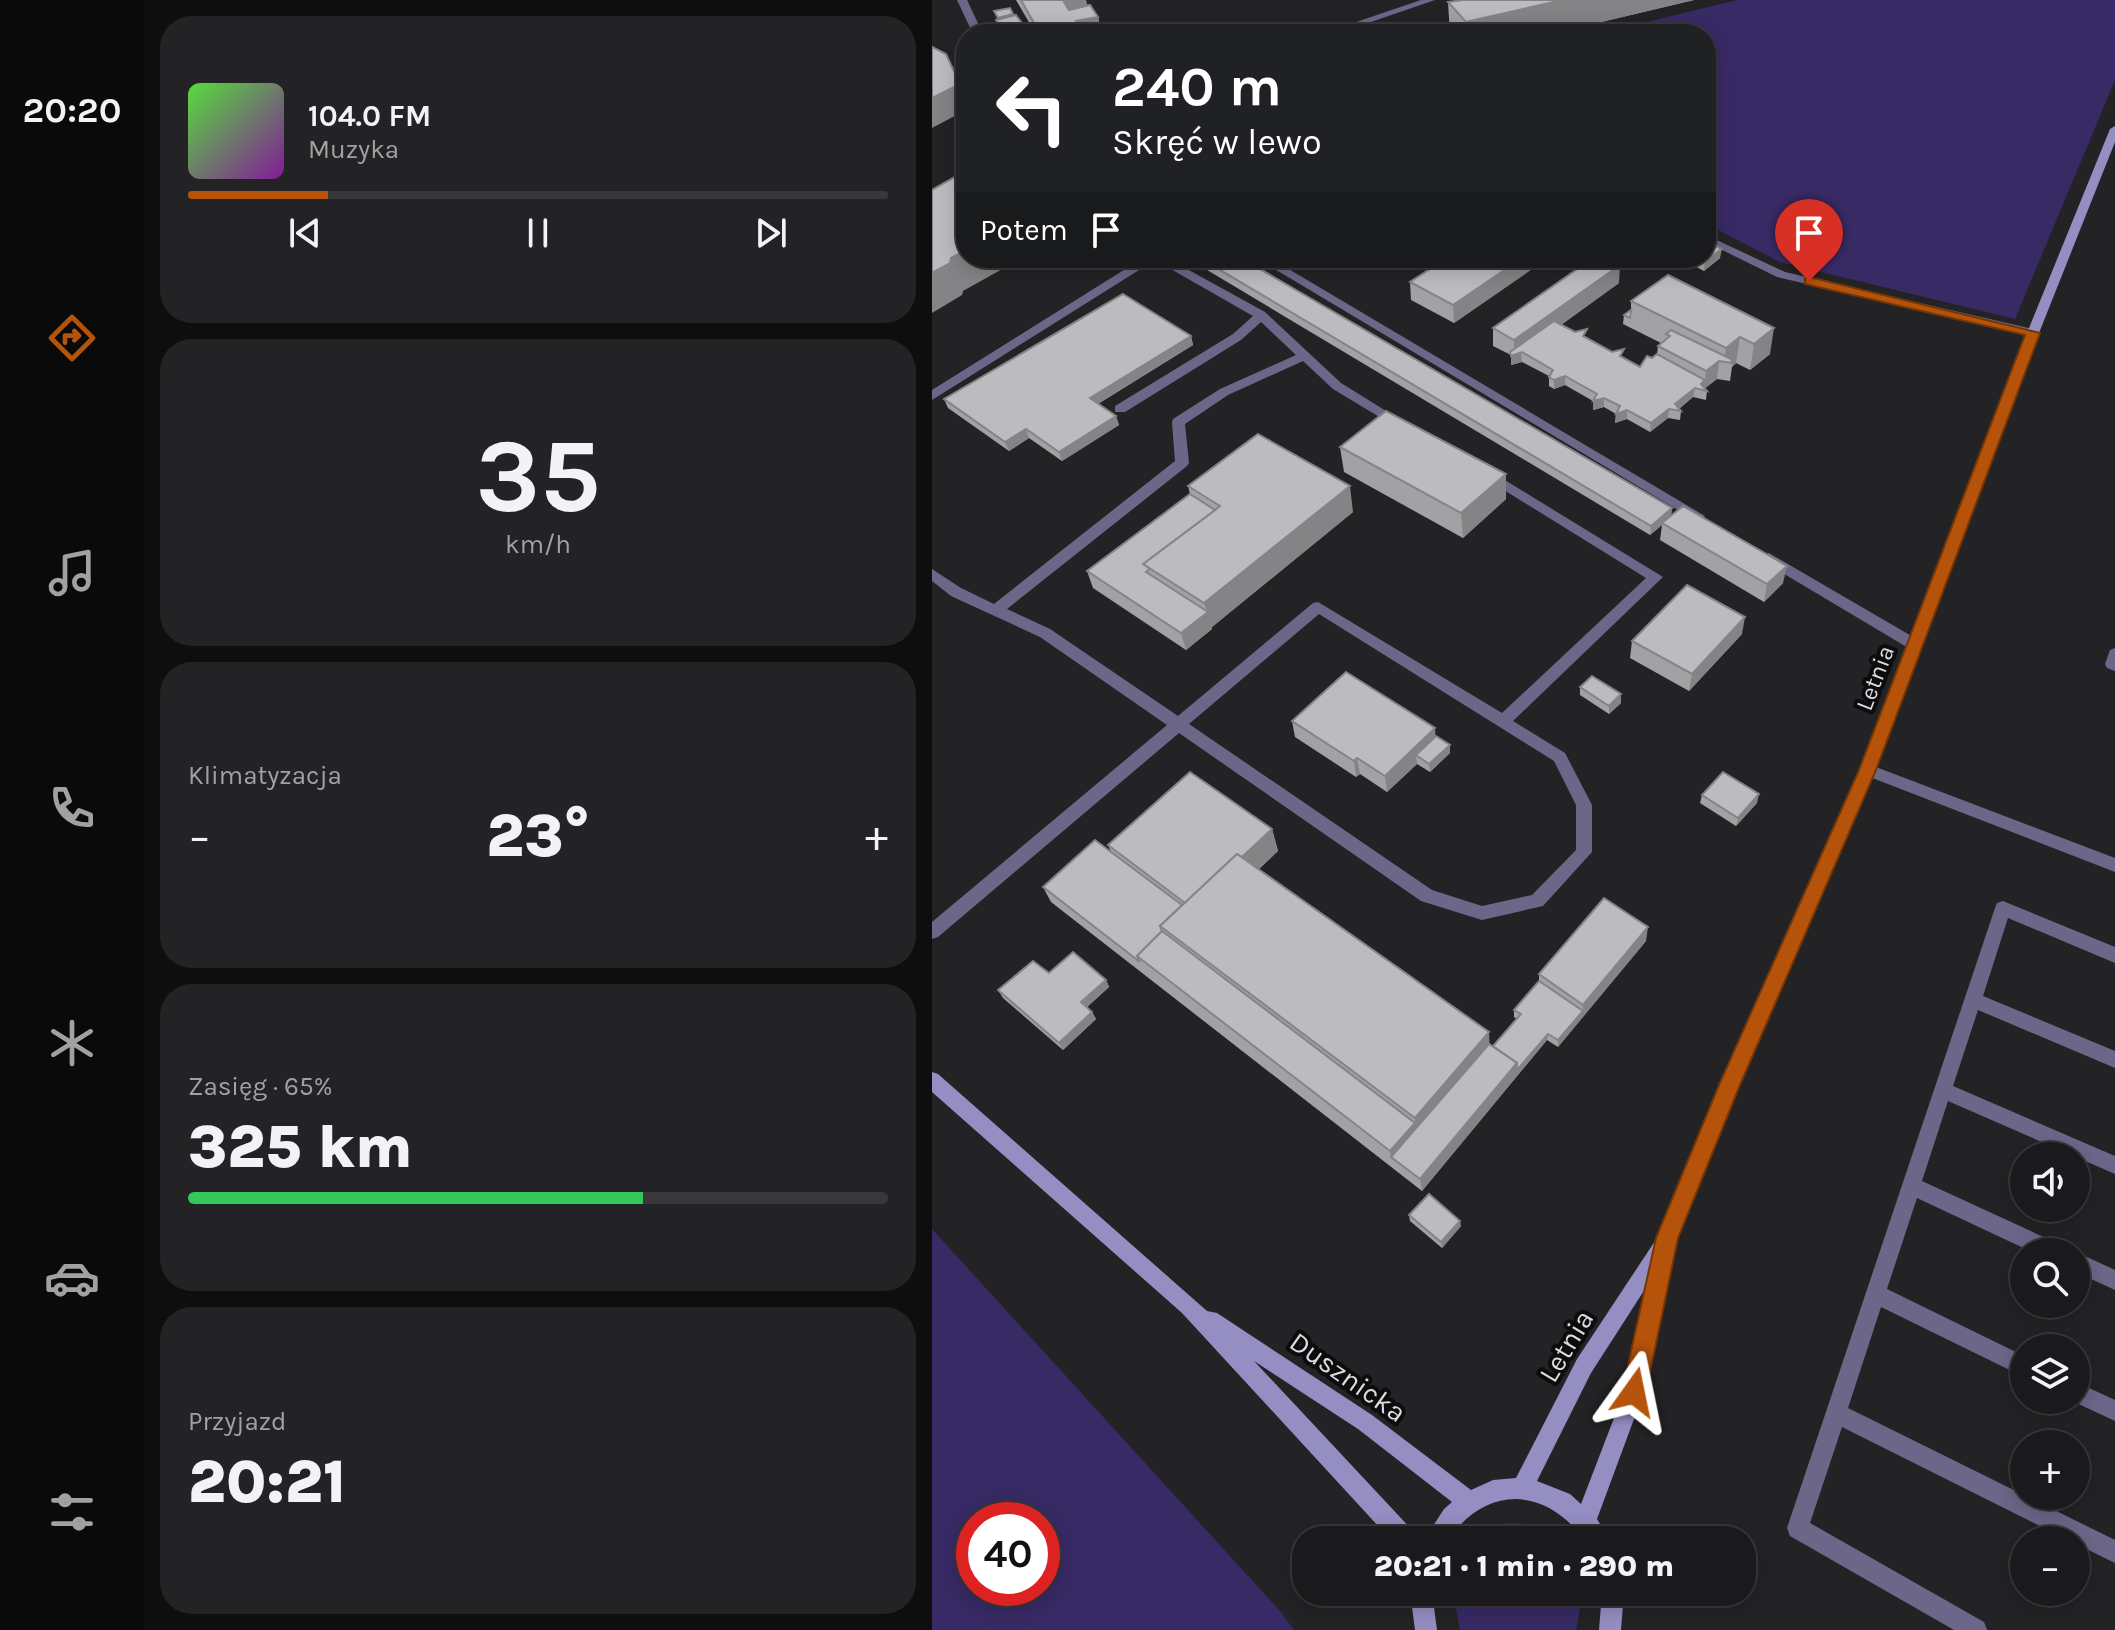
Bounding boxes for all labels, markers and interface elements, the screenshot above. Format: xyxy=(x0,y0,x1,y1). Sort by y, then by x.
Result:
text: 240 m xyxy=(1112,54,1282,119)
icon: left xyxy=(980,56,1084,160)
text: 20:20 xyxy=(23,89,121,131)
text: 104.0 FM xyxy=(308,98,431,134)
text: Skręć w lewo xyxy=(1112,121,1322,163)
text: Muzyka xyxy=(308,134,399,165)
pin xyxy=(1775,199,1843,281)
icon: arrive xyxy=(1084,208,1128,252)
icon: previous xyxy=(283,211,327,255)
icon: pause xyxy=(516,211,560,255)
icon: next xyxy=(749,211,793,255)
icon: arrive xyxy=(1787,211,1831,255)
text: Potem xyxy=(980,212,1068,248)
icon: directions xyxy=(44,310,100,366)
text: 35 xyxy=(475,416,601,537)
text: km/h xyxy=(505,529,571,560)
icon: music xyxy=(44,545,100,601)
street label: Letnia xyxy=(1850,642,1900,714)
text: Klimatyzacja xyxy=(188,760,342,791)
icon: phone xyxy=(44,780,100,836)
text: 23° xyxy=(486,801,590,871)
text: − xyxy=(188,811,211,862)
text: + xyxy=(865,811,888,862)
icon: climate xyxy=(44,1015,100,1071)
text: Zasięg · 65% xyxy=(188,1071,333,1102)
text: 325 km xyxy=(188,1112,412,1182)
map controls xyxy=(2010,1142,2090,1606)
button: sound xyxy=(2010,1142,2090,1222)
button: search xyxy=(2010,1238,2090,1318)
icon: car xyxy=(44,1250,100,1306)
street label: Letnia xyxy=(1532,1304,1600,1388)
street label: Dusznicka xyxy=(1284,1325,1412,1429)
button: layers xyxy=(2010,1334,2090,1414)
position arrow xyxy=(1592,1350,1676,1434)
text: Przyjazd xyxy=(188,1406,286,1437)
button: + xyxy=(2010,1430,2090,1510)
text: 20:21 xyxy=(188,1447,346,1517)
icon: filters xyxy=(44,1484,100,1540)
speed limit sign: 40 xyxy=(956,1502,1060,1606)
button: − xyxy=(2010,1526,2090,1606)
text: 20:21 · 1 min · 290 m xyxy=(1374,1548,1674,1584)

